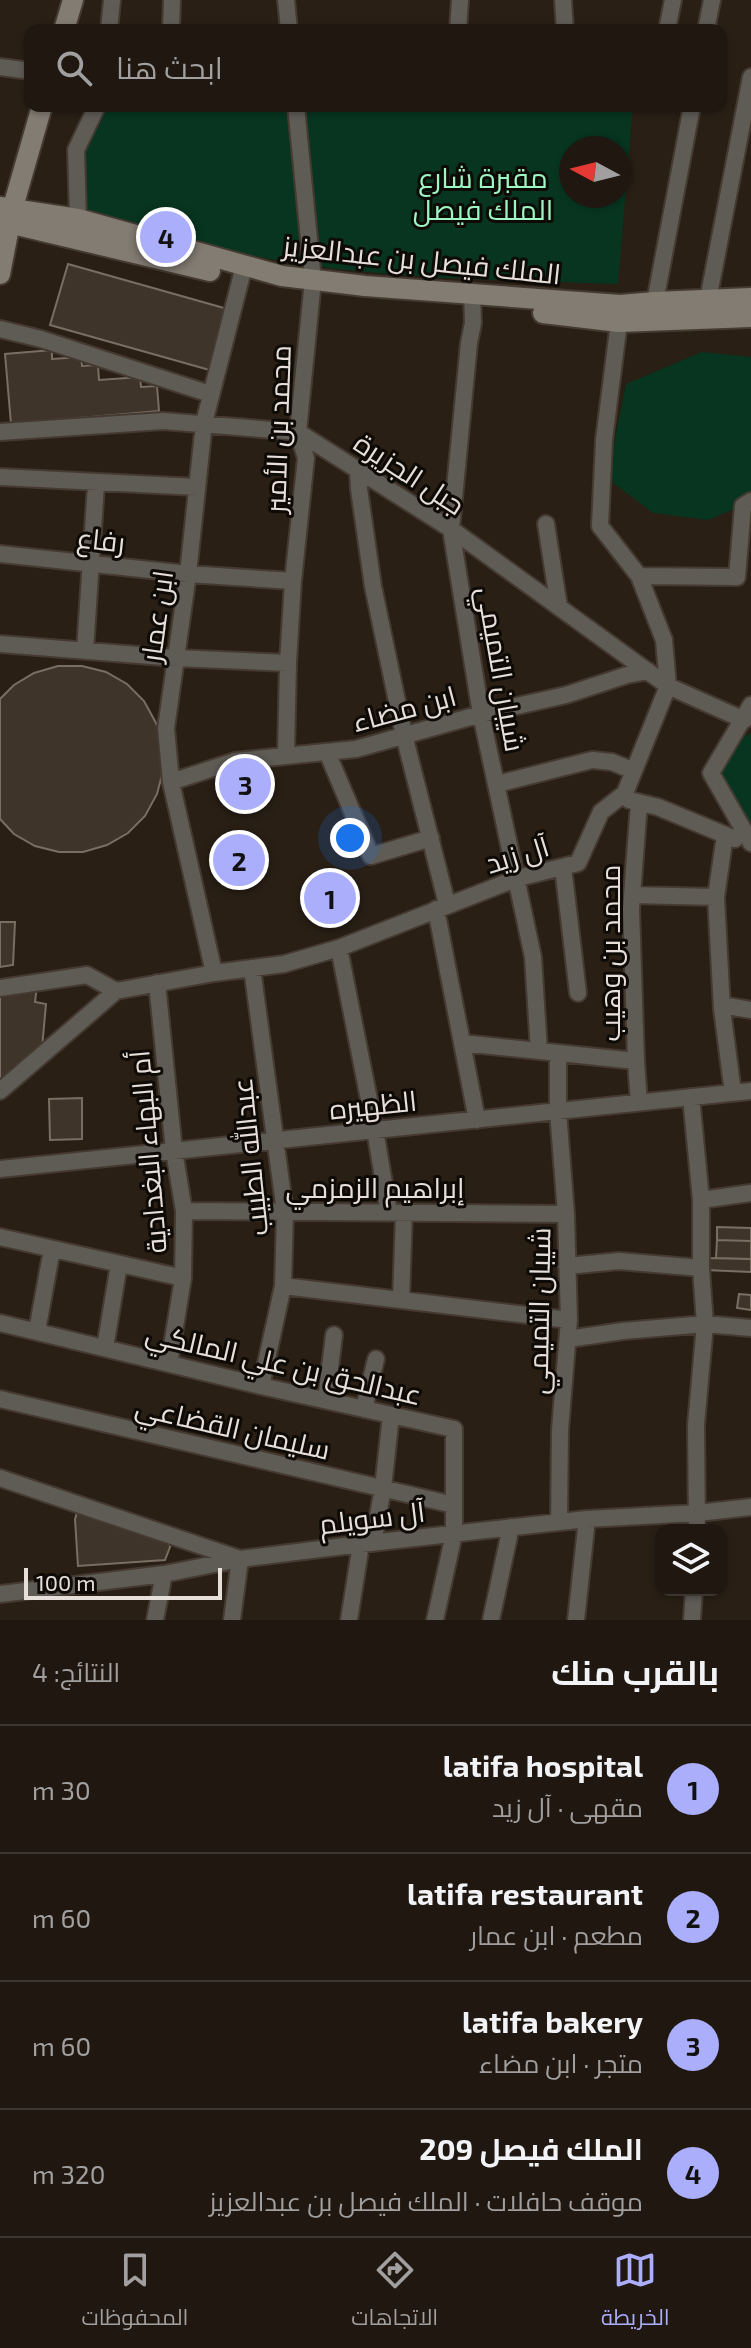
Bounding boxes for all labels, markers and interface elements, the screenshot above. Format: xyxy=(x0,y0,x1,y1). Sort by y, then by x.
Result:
search box xyxy=(24,24,727,112)
icon: search xyxy=(52,46,96,90)
text: ابحث هنا xyxy=(116,49,223,85)
north arrow xyxy=(559,136,631,208)
park label: مقبرة شارع الملك فيصل xyxy=(413,160,553,227)
pin: 4 xyxy=(140,207,192,267)
street label: الملك فيصل بن عبدالعزيز xyxy=(279,227,563,292)
street label: محمد بن الأمير xyxy=(257,344,298,516)
street label: جبل الجزيرة xyxy=(348,425,471,522)
street label: رفاع xyxy=(75,520,127,561)
street label: ابن عمار xyxy=(132,568,180,666)
street label: شيبان التميمي xyxy=(465,584,533,755)
street label: ابن مضاء xyxy=(348,678,460,739)
pin: 3 xyxy=(219,754,271,814)
your location xyxy=(330,818,370,858)
street label: آل زيد xyxy=(481,828,554,881)
pin: 2 xyxy=(213,830,265,890)
street label: محمد بن وهيب xyxy=(592,865,627,1041)
pin: 1 xyxy=(304,868,356,928)
street label: أم البهاء البغدادية xyxy=(121,1049,177,1255)
street label: عبدالله الطبيب xyxy=(224,1076,274,1238)
street label: الظهيره xyxy=(328,1083,418,1126)
street label: إبراهيم الزمزمي xyxy=(286,1170,464,1210)
street label: شيبان التميمي xyxy=(520,1227,562,1395)
street label: عبدالحق بن علي المالكي xyxy=(141,1315,425,1417)
street label: سليمان القضاعي xyxy=(131,1388,334,1472)
street label: آل سويلم xyxy=(317,1494,428,1544)
map controls xyxy=(655,1524,727,1596)
button: layers xyxy=(655,1524,727,1596)
scale bar xyxy=(24,1564,222,1600)
text: 100 m xyxy=(36,1569,95,1595)
text: بالقرب منك xyxy=(551,1651,719,1692)
text: النتائج: 4 xyxy=(32,1656,120,1687)
text: latifa hospital xyxy=(443,1747,643,1783)
text: 30 m xyxy=(32,1774,91,1805)
text: 1 xyxy=(687,1774,699,1805)
text: مقهى · آل زيد xyxy=(492,1791,643,1822)
text: latifa restaurant xyxy=(407,1875,643,1911)
text: 60 m xyxy=(32,1902,91,1933)
text: 2 xyxy=(685,1902,701,1933)
text: مطعم · ابن عمار xyxy=(470,1919,643,1950)
text: latifa bakery xyxy=(462,2003,643,2039)
text: 60 m xyxy=(32,2030,91,2061)
text: 3 xyxy=(686,2030,700,2061)
text: متجر · ابن مضاء xyxy=(479,2047,643,2078)
text: الملك فيصل 209 xyxy=(419,2130,643,2166)
text: 320 m xyxy=(32,2158,105,2189)
text: 4 xyxy=(685,2158,701,2189)
text: موقف حافلات · الملك فيصل بن عبدالعزيز xyxy=(209,2185,643,2216)
tab: المحفوظات xyxy=(81,2248,188,2338)
tab: الاتجاهات xyxy=(351,2248,438,2338)
tab: الخريطة xyxy=(601,2248,670,2338)

